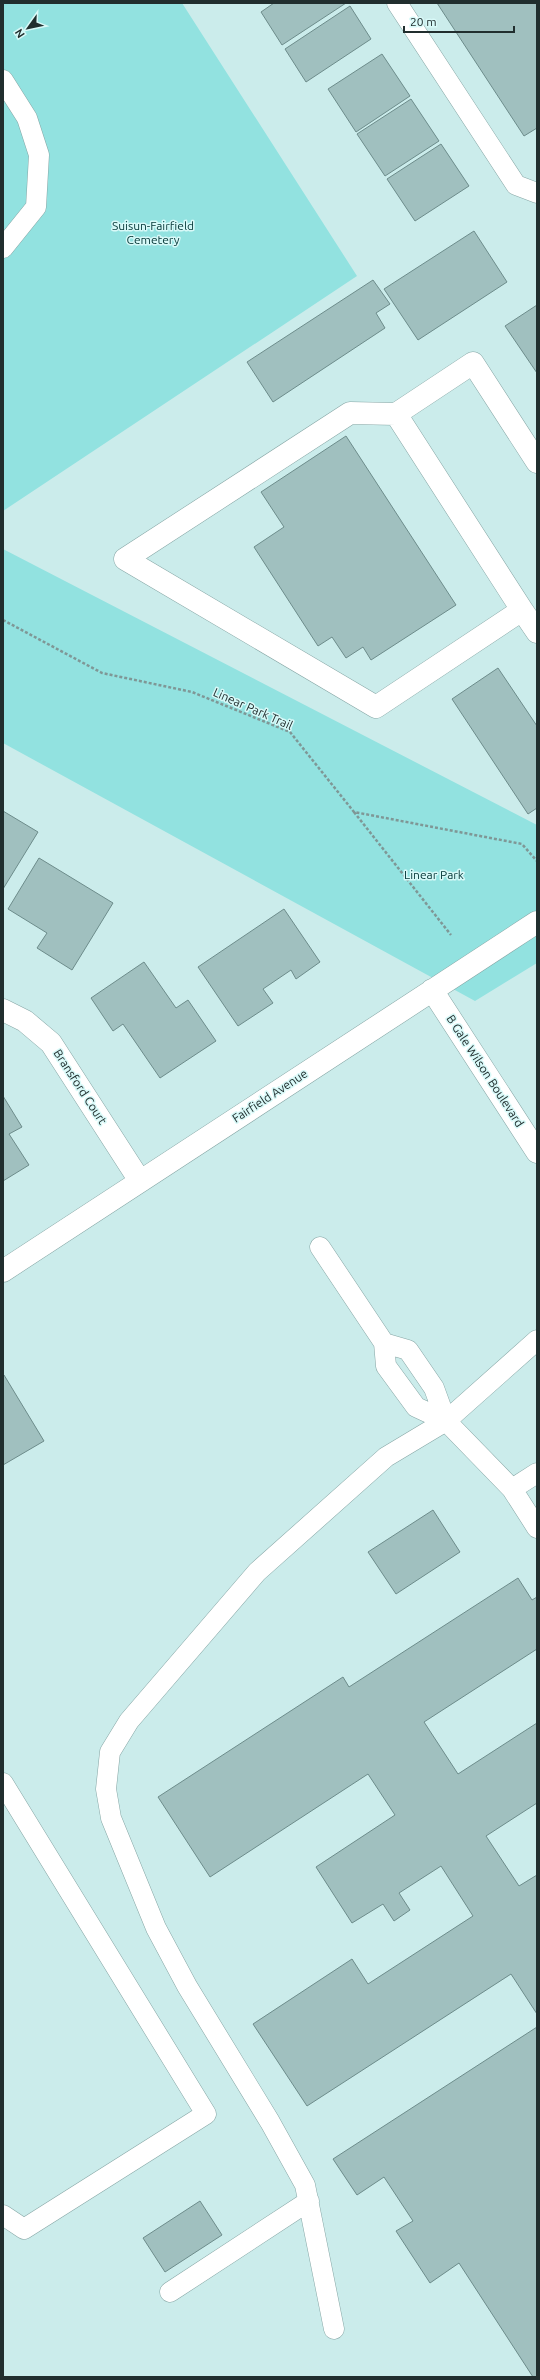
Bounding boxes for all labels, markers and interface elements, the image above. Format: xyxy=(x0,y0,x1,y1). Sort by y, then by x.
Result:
north arrow xyxy=(8,8,48,48)
scale bar xyxy=(404,8,514,34)
text: 20 m xyxy=(410,15,437,28)
text: N xyxy=(12,27,27,40)
park label: Suisun-Fairfield Cemetery xyxy=(112,219,194,246)
street label: Linear Park Trail xyxy=(211,685,295,732)
park label: Linear Park xyxy=(404,868,464,881)
street label: B Gale Wilson Boulevard xyxy=(444,1012,527,1129)
street label: Bransford Court xyxy=(51,1047,110,1127)
street label: Fairfield Avenue xyxy=(230,1066,310,1125)

